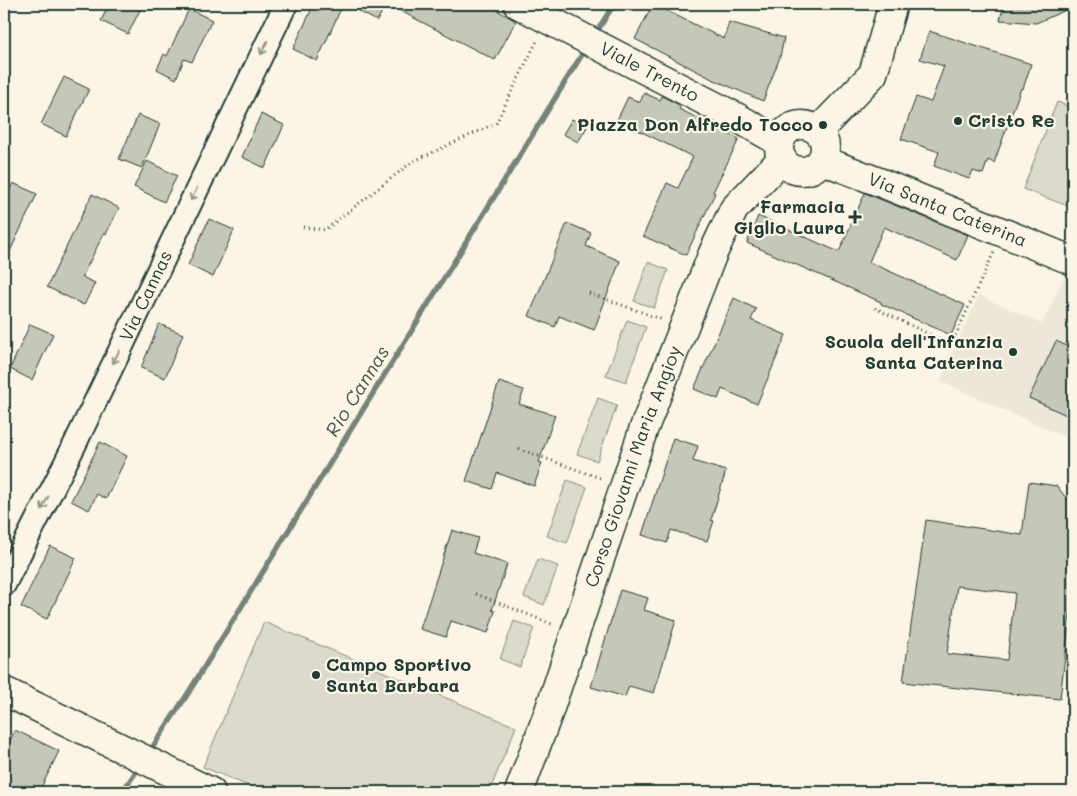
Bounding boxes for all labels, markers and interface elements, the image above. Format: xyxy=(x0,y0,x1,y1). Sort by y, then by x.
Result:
street label: Viale Trento xyxy=(596,36,704,107)
one-way arrow xyxy=(259,40,269,55)
place label: Cristo Re xyxy=(968,108,1055,132)
place label: Piazza Don Alfredo Tocco xyxy=(577,112,813,136)
marker: Cristo Re xyxy=(952,115,964,127)
marker: Piazza Don Alfredo Tocco xyxy=(817,119,829,131)
street label: Via Santa Caterina xyxy=(865,166,1031,252)
one-way arrow xyxy=(189,186,199,201)
place label: Farmacia Giglio Laura xyxy=(734,194,845,239)
marker: Farmacia Giglio Laura xyxy=(849,211,861,223)
street label: Via Cannas xyxy=(113,246,177,345)
place label: Scuola dell'Infanzia Santa Caterina xyxy=(825,329,1003,374)
water label: Rio Cannas xyxy=(319,340,394,441)
street label: Corso Giovanni Maria Angioy xyxy=(578,342,686,590)
marker: Scuola dell'Infanzia Santa Caterina xyxy=(1007,346,1019,358)
one-way arrow xyxy=(111,349,121,364)
one-way arrow xyxy=(40,495,50,510)
place label: Campo Sportivo Santa Barbara xyxy=(326,652,471,697)
marker: Campo Sportivo Santa Barbara xyxy=(310,669,322,681)

